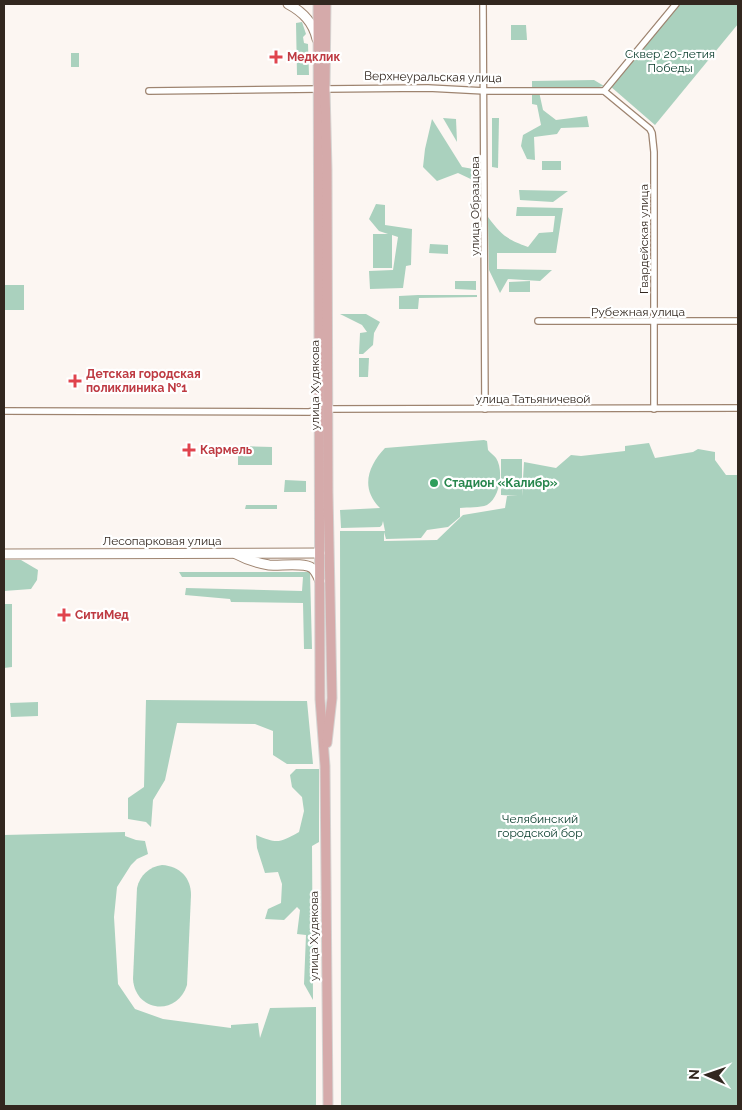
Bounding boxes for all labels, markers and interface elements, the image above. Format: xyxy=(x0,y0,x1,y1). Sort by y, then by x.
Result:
park label: Сквер 20-летия Победы xyxy=(625,47,715,75)
marker: Медклик xyxy=(269,50,283,64)
place label: Медклик xyxy=(287,50,340,64)
street label: Верхнеуральская улица xyxy=(364,69,502,85)
street label: улица Образцова xyxy=(468,156,482,256)
street label: Гвардейская улица xyxy=(637,184,651,294)
street label: Рубежная улица xyxy=(591,305,685,319)
street label: улица Худякова xyxy=(308,340,322,430)
place label: Детская городская поликлиника №1 xyxy=(86,367,201,395)
marker: Детская городская поликлиника №1 xyxy=(68,374,82,388)
street label: улица Татьяничевой xyxy=(475,392,591,406)
marker: Кармель xyxy=(182,443,196,457)
place label: Кармель xyxy=(200,443,253,457)
place label: Стадион «Калибр» xyxy=(444,476,558,490)
marker: Стадион «Калибр» xyxy=(428,477,440,489)
street label: Лесопарковая улица xyxy=(102,534,222,548)
marker: СитиМед xyxy=(57,608,71,622)
place label: СитиМед xyxy=(75,608,129,622)
park label: Челябинский городской бор xyxy=(497,812,583,840)
street label: улица Худякова xyxy=(307,891,321,981)
north arrow xyxy=(682,1050,732,1100)
text: N xyxy=(686,1069,702,1080)

